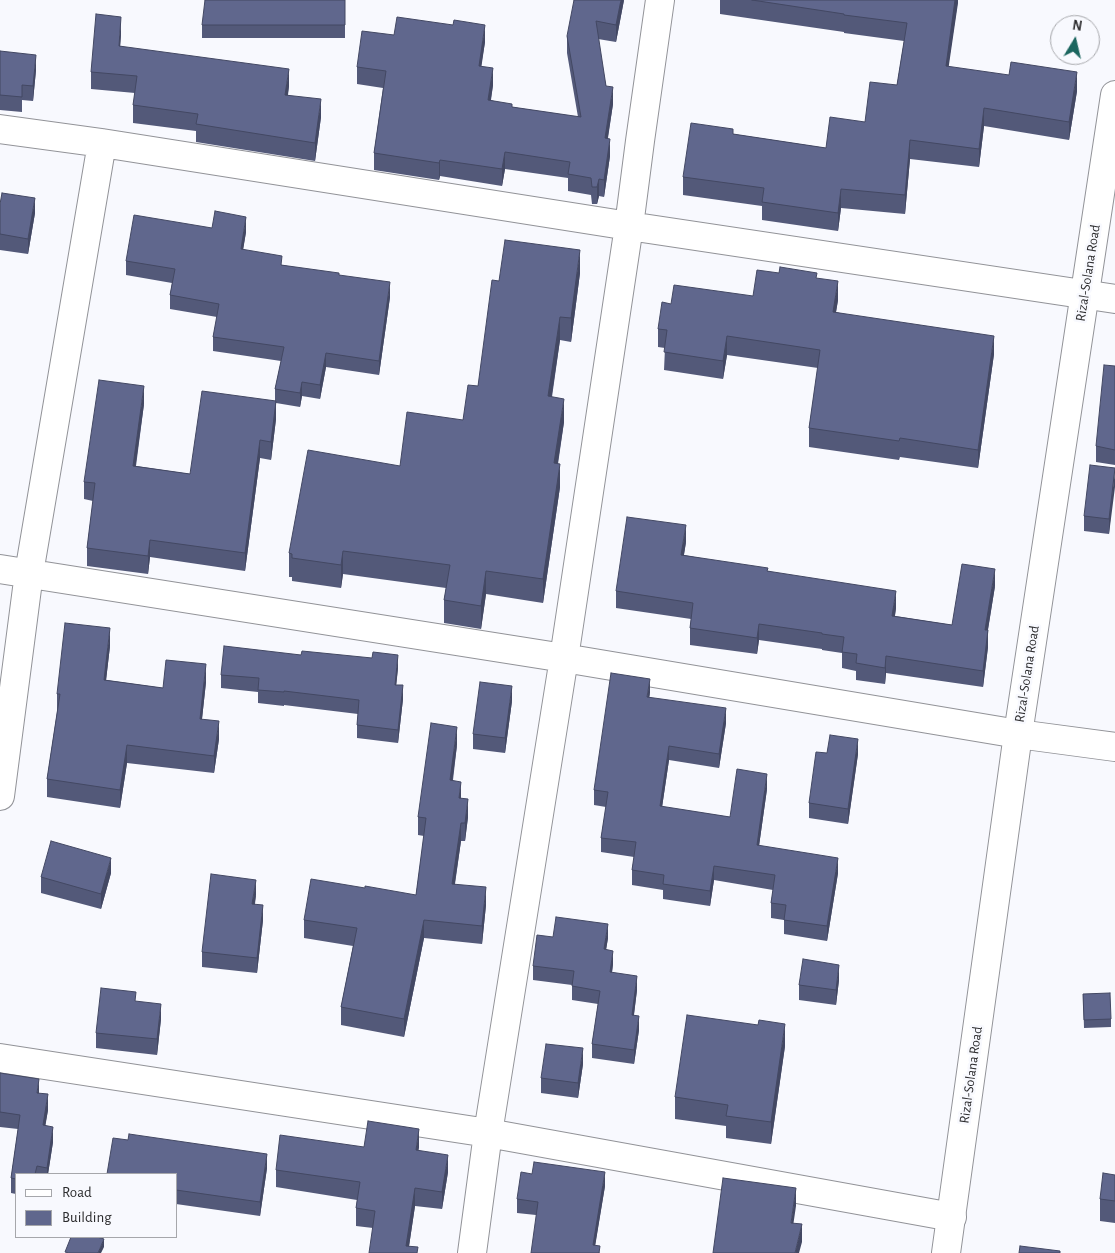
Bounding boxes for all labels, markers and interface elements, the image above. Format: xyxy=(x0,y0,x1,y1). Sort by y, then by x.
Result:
north arrow xyxy=(1050,15,1100,65)
text: N xyxy=(1071,18,1083,34)
street label: Rizal-Solana Road xyxy=(1072,223,1104,323)
street label: Rizal-Solana Road xyxy=(1011,624,1043,724)
street label: Rizal-Solana Road xyxy=(956,1025,986,1125)
legend xyxy=(15,1173,178,1238)
text: Road xyxy=(62,1185,92,1200)
text: Building xyxy=(62,1210,112,1225)

